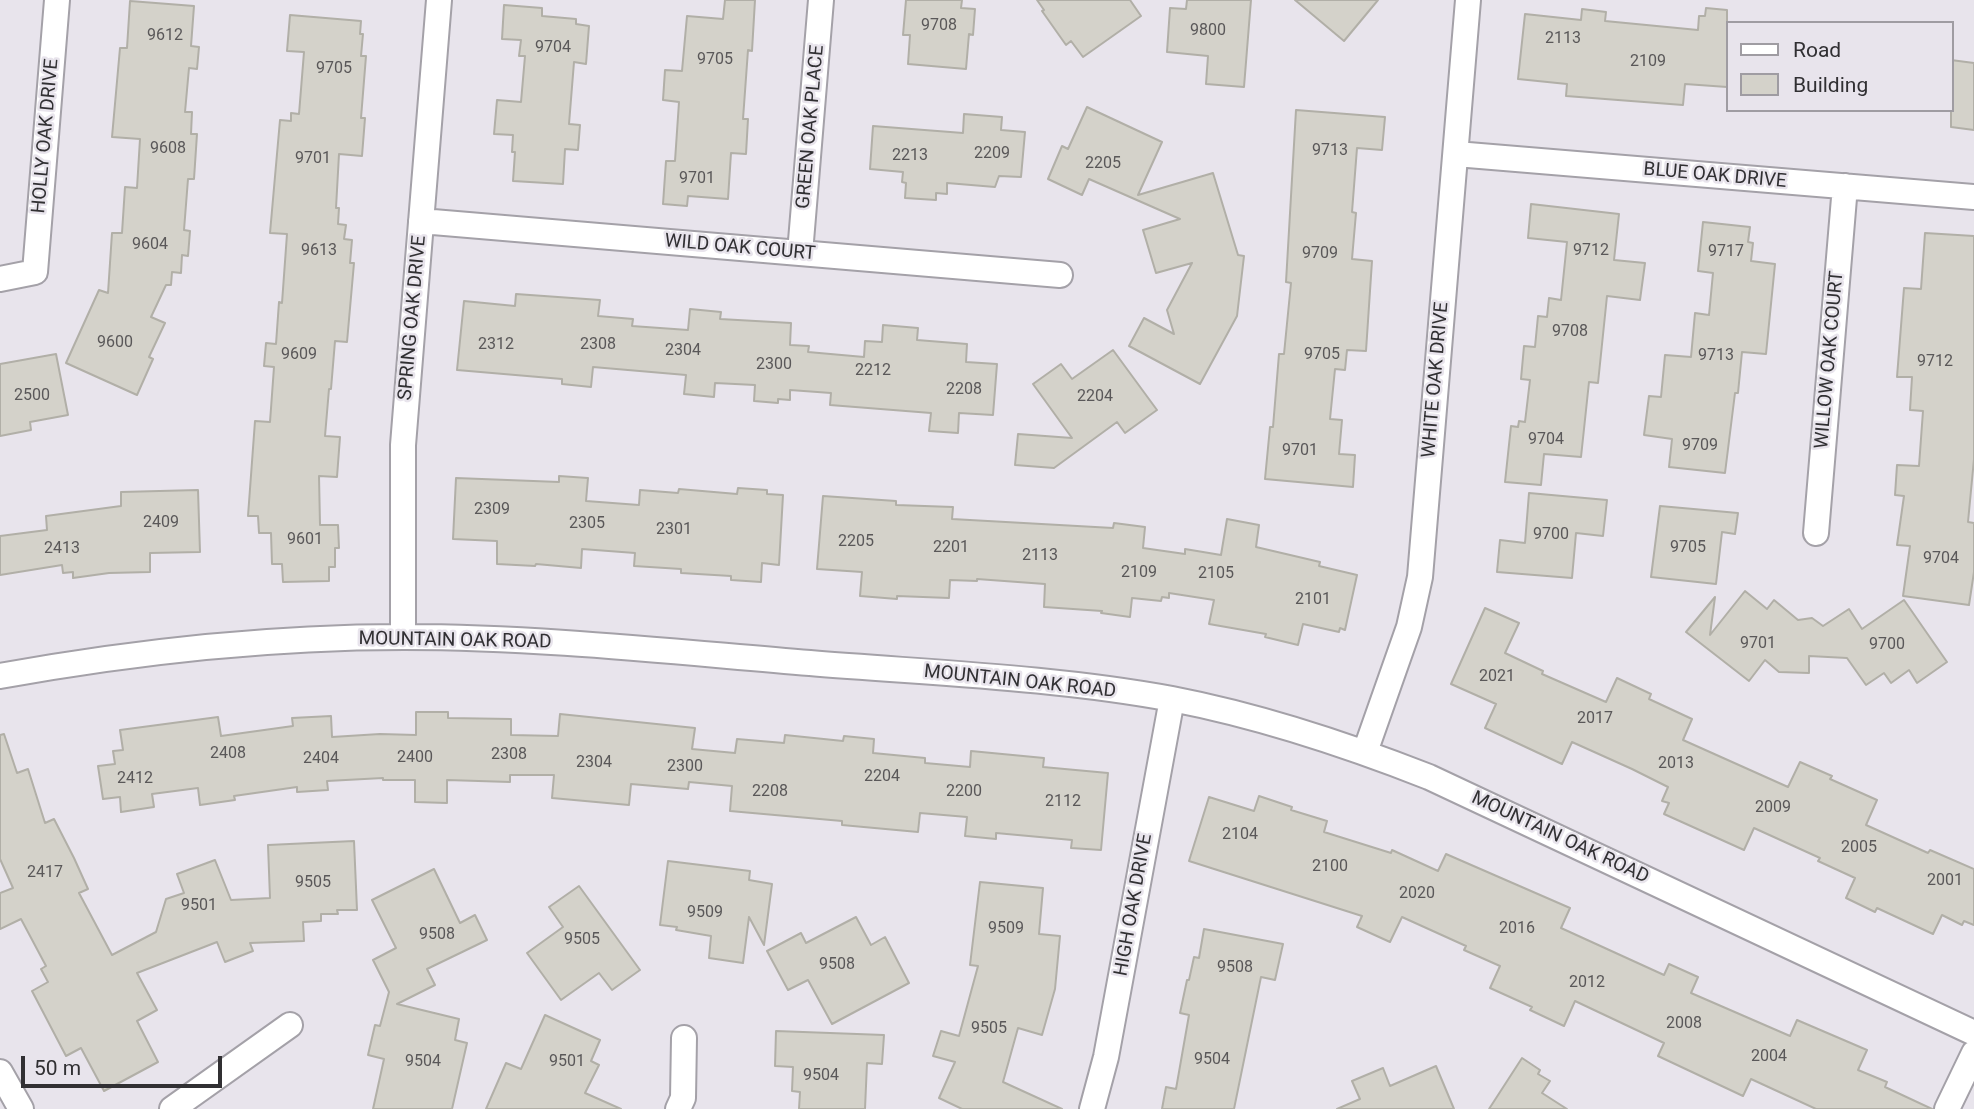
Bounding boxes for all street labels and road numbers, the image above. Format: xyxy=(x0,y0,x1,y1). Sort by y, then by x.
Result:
street label: GREEN OAK PLACE xyxy=(792,44,830,210)
street label: HOLLY OAK DRIVE xyxy=(28,58,64,214)
street label: BLUE OAK DRIVE xyxy=(1643,158,1787,194)
street label: WILD OAK COURT xyxy=(664,230,816,266)
street label: SPRING OAK DRIVE xyxy=(394,235,432,401)
street label: WILLOW OAK COURT xyxy=(1811,270,1849,450)
street label: WHITE OAK DRIVE xyxy=(1418,301,1454,459)
street label: MOUNTAIN OAK ROAD xyxy=(358,628,552,654)
street label: MOUNTAIN OAK ROAD xyxy=(923,661,1117,703)
street label: MOUNTAIN OAK ROAD xyxy=(1468,787,1652,889)
street label: HIGH OAK DRIVE xyxy=(1110,832,1158,978)

